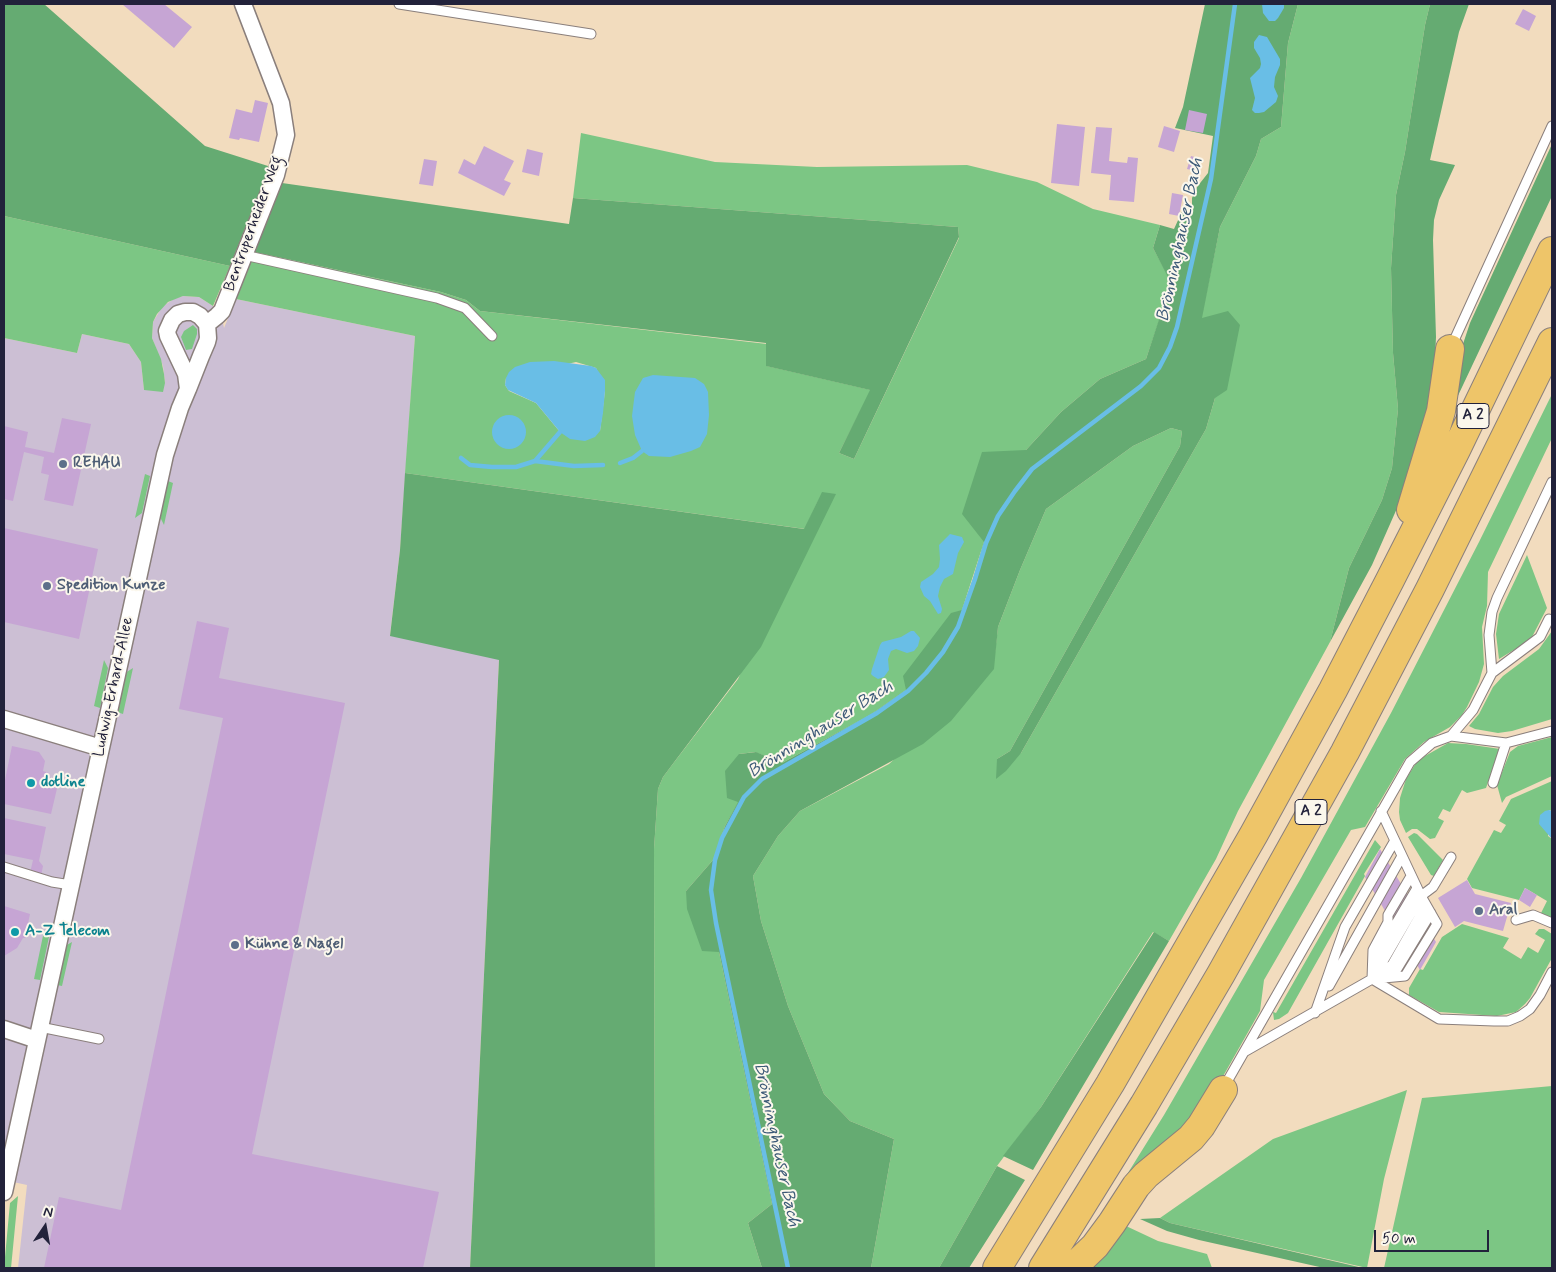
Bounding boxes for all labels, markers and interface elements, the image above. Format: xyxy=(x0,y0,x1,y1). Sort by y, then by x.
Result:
street label: Bentruperheider Weg xyxy=(221,154,287,294)
water label: Brönninghauser Bach xyxy=(1153,156,1209,324)
road number: A 2 xyxy=(1457,404,1489,428)
place label: REHAU xyxy=(73,454,120,474)
marker: REHAU xyxy=(57,458,69,470)
place label: Spedition Kunze xyxy=(57,576,166,596)
marker: Spedition Kunze xyxy=(41,580,53,592)
street label: Ludwig-Erhard-Allee xyxy=(90,615,138,759)
water label: Brönninghauser Bach xyxy=(745,677,897,783)
place label: dotline xyxy=(41,773,85,793)
marker: dotline xyxy=(25,777,37,789)
road number: A 2 xyxy=(1295,800,1327,824)
place label: Aral xyxy=(1489,901,1517,921)
marker: Aral xyxy=(1473,905,1485,917)
place label: A-Z Telecom xyxy=(25,922,110,942)
marker: A-Z Telecom xyxy=(9,926,21,938)
place label: Kühne & Nagel xyxy=(245,935,343,955)
marker: Kühne & Nagel xyxy=(229,939,241,951)
water label: Brönninghauser Bach xyxy=(748,1061,804,1229)
north arrow xyxy=(20,1202,70,1252)
text: N xyxy=(42,1203,55,1222)
scale bar xyxy=(1376,1220,1491,1252)
text: 50 m xyxy=(1382,1229,1416,1249)

